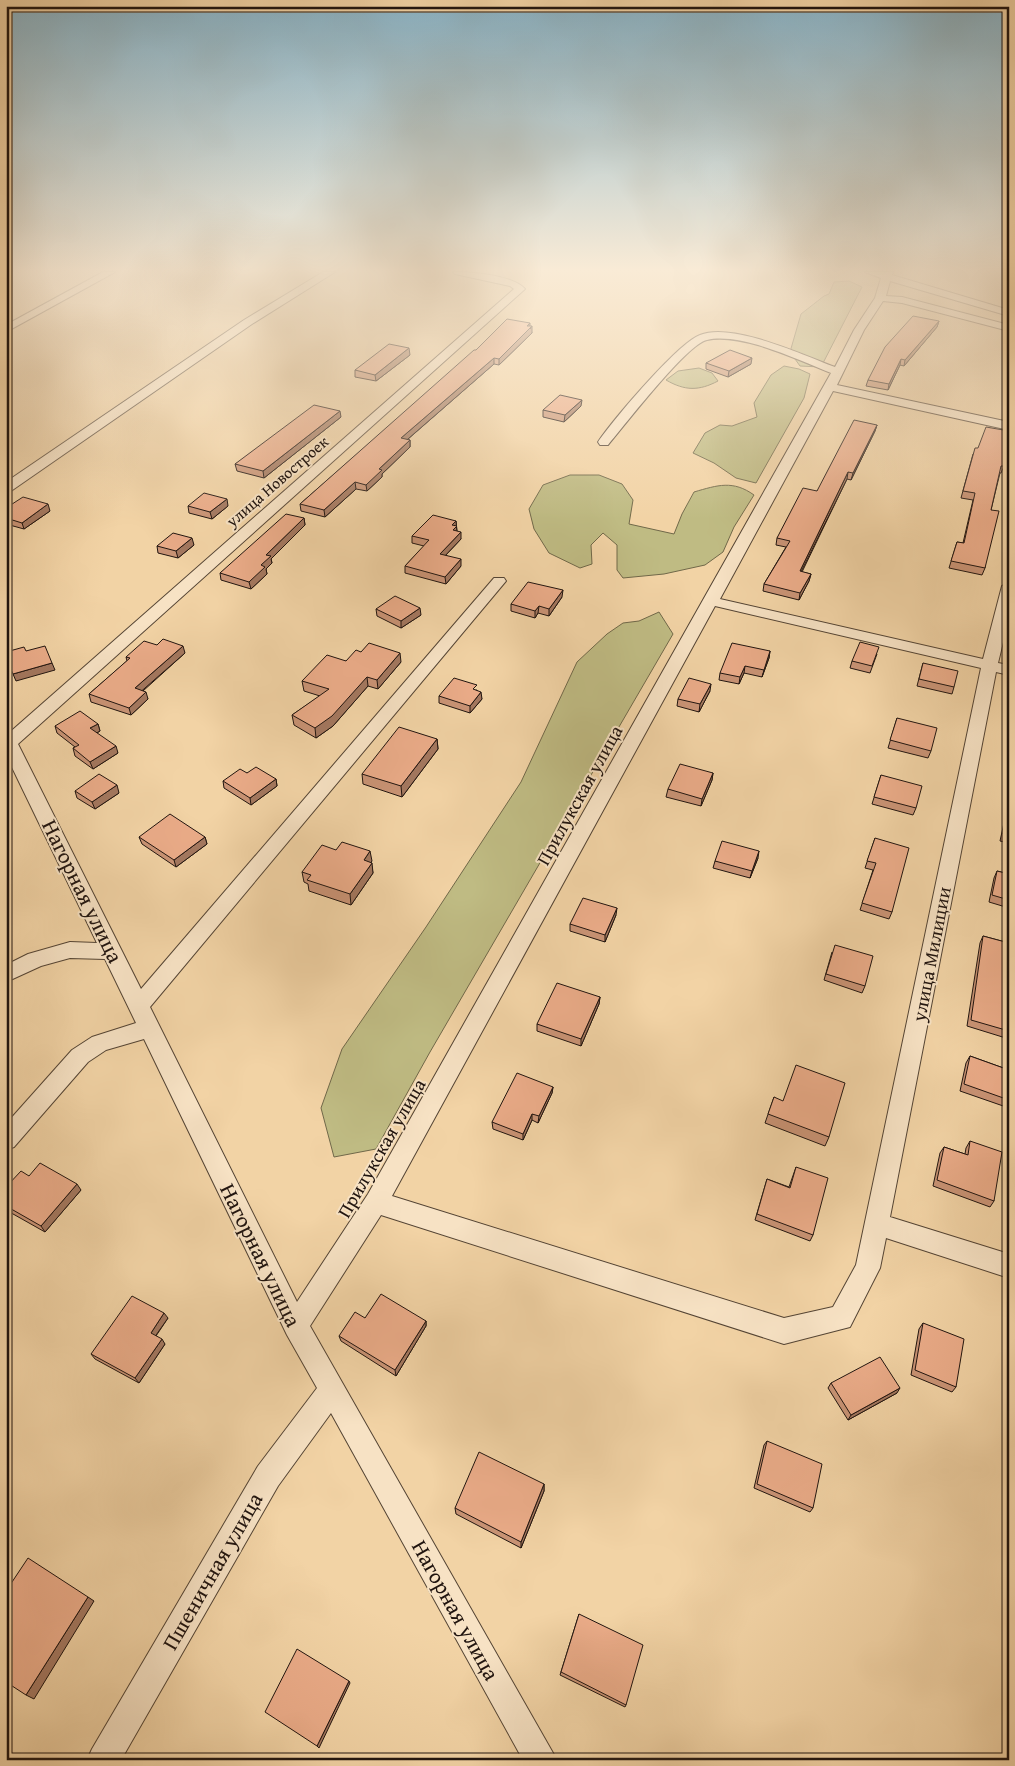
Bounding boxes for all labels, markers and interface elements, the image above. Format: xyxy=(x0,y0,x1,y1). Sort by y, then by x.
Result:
street label: улица Новостроек xyxy=(220,429,334,533)
street label: Прилукская улица xyxy=(529,720,629,870)
street label: Нагорная улица xyxy=(34,814,132,969)
street label: улица Милиции xyxy=(904,884,958,1025)
street label: Прилукская улица xyxy=(330,1073,432,1223)
street label: Нагорная улица xyxy=(212,1178,310,1333)
street label: Пшеничная улица xyxy=(154,1486,270,1656)
street label: Нагорная улица xyxy=(404,1534,508,1686)

